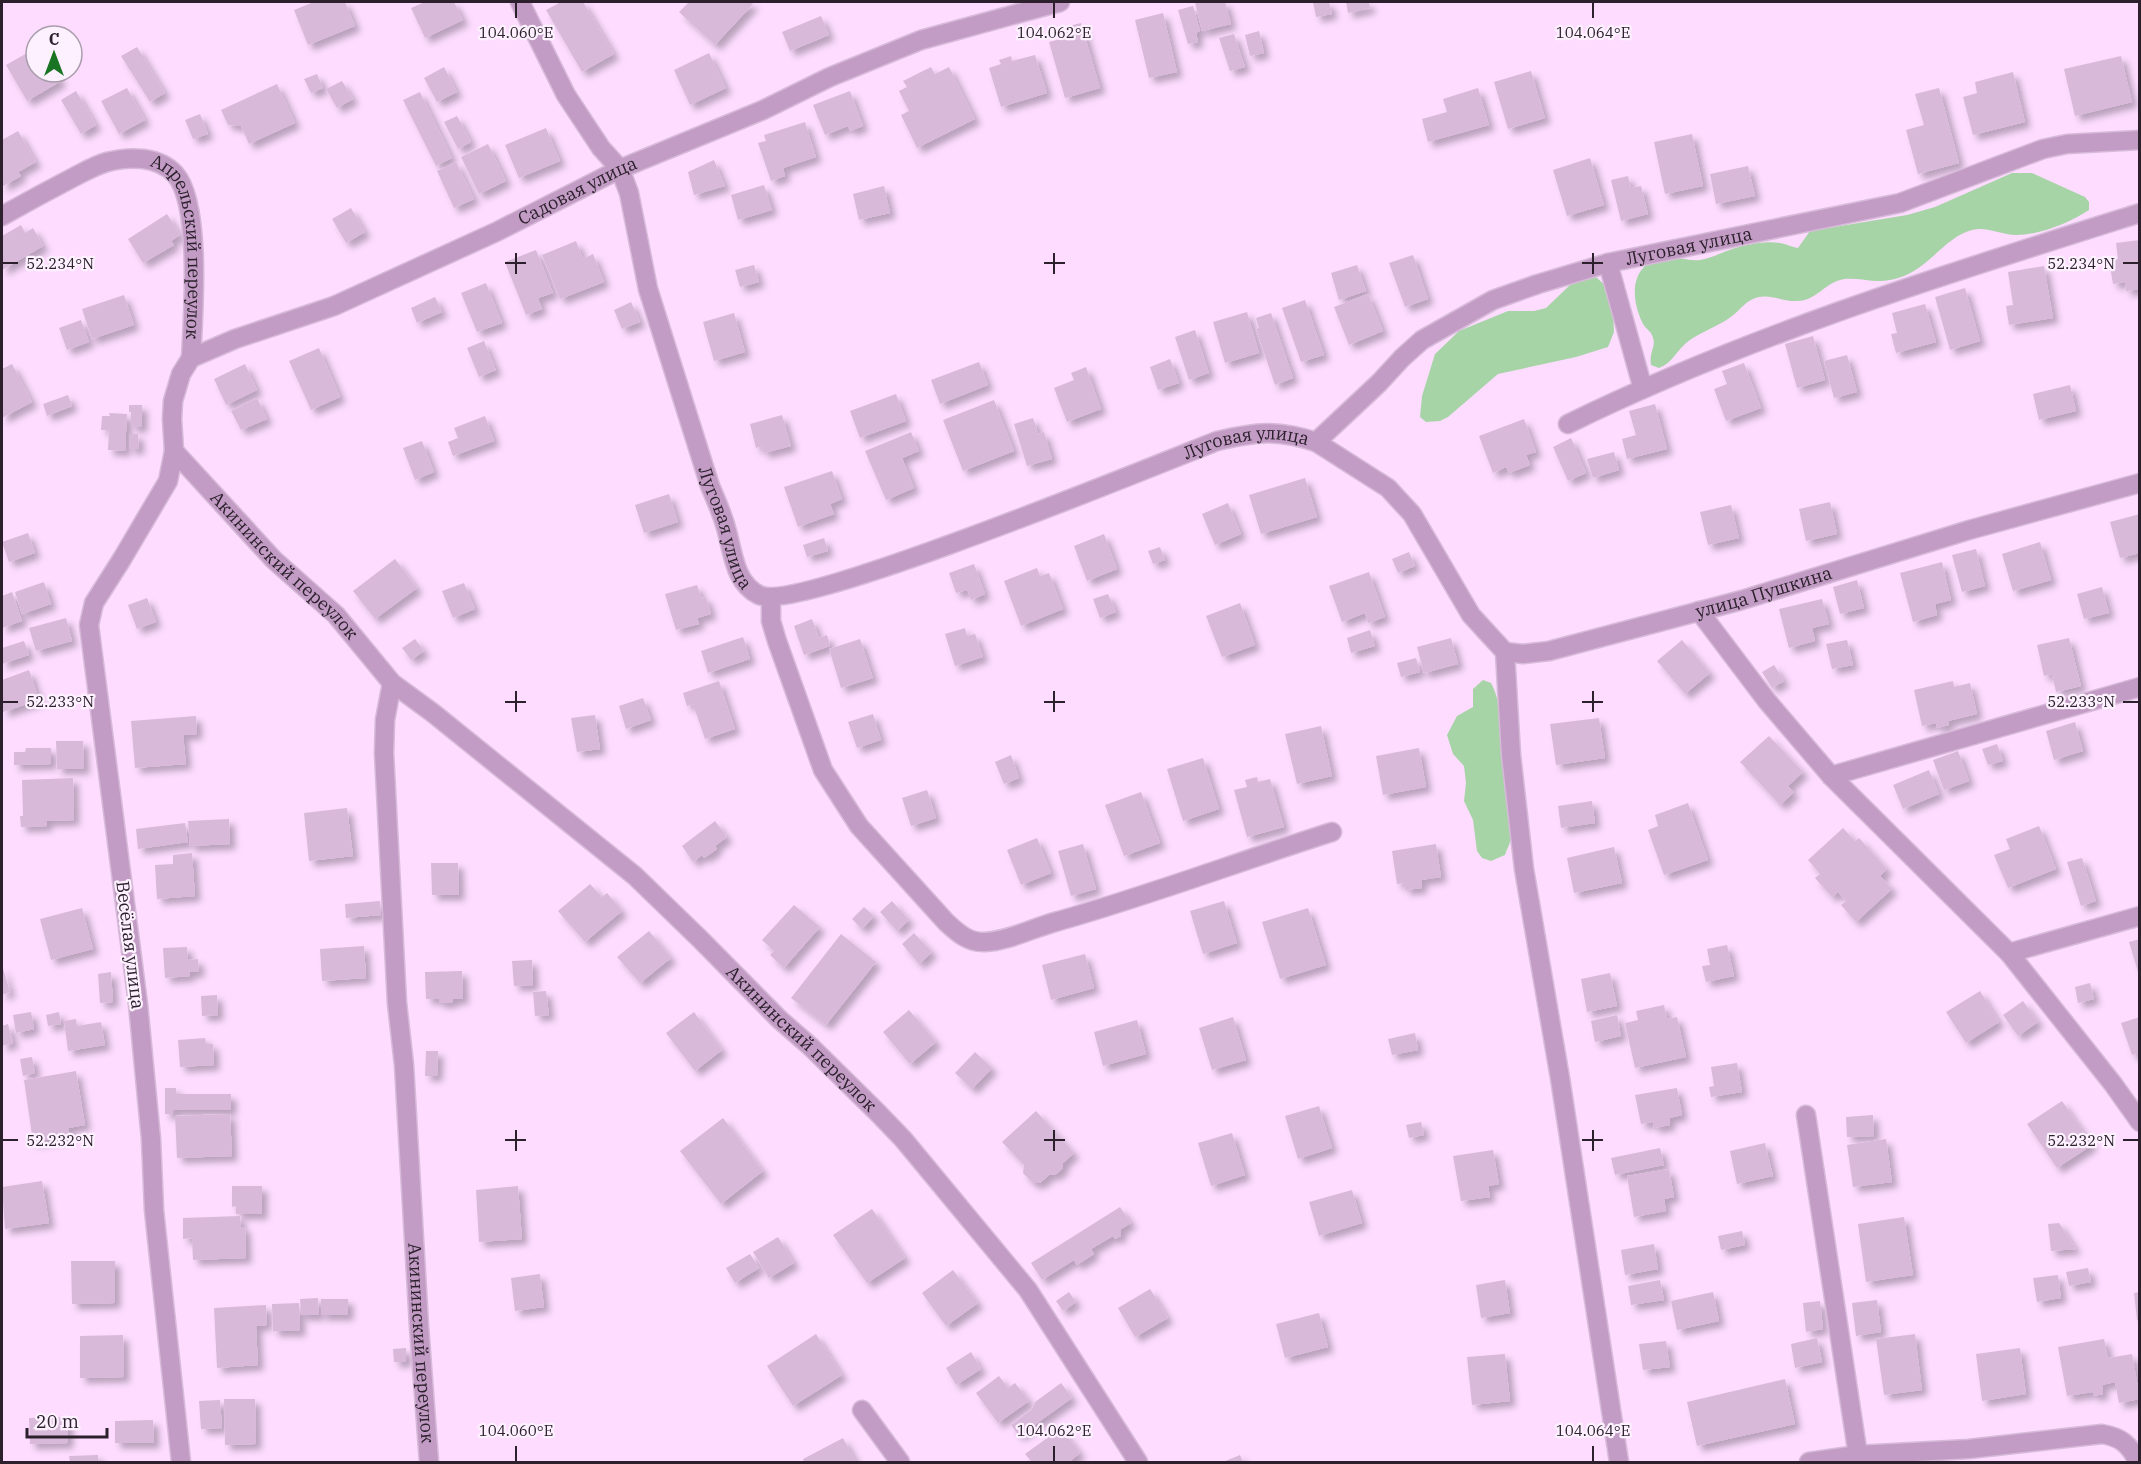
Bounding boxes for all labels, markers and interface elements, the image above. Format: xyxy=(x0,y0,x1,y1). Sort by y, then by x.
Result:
text: 104.060°E xyxy=(479,23,553,42)
text: 104.062°E xyxy=(1017,23,1091,42)
text: 104.064°E xyxy=(1556,23,1630,42)
north arrow xyxy=(24,24,84,84)
text: С xyxy=(49,29,59,49)
street label: Апрельский переулок xyxy=(147,149,206,341)
street label: Садовая улица xyxy=(514,151,640,230)
street label: Луговая улица xyxy=(1623,222,1754,270)
text: 52.234°N xyxy=(26,254,94,273)
text: 52.234°N xyxy=(2047,254,2115,273)
street label: Луговая улица xyxy=(1180,421,1312,464)
street label: Луговая улица xyxy=(694,463,757,594)
street label: Акининский переулок xyxy=(206,486,364,644)
street label: улица Пушкина xyxy=(1693,561,1835,623)
text: 52.233°N xyxy=(26,692,94,711)
text: 52.233°N xyxy=(2047,692,2115,711)
street label: Весёлая улица xyxy=(111,879,150,1011)
street label: Акининский переулок xyxy=(722,960,882,1117)
text: 52.232°N xyxy=(26,1131,94,1150)
text: 52.232°N xyxy=(2047,1131,2115,1150)
street label: Акининский переулок xyxy=(403,1242,440,1445)
scale bar xyxy=(27,1401,106,1439)
text: 20 m xyxy=(36,1410,79,1433)
text: 104.060°E xyxy=(479,1421,553,1440)
text: 104.062°E xyxy=(1017,1421,1091,1440)
text: 104.064°E xyxy=(1556,1421,1630,1440)

